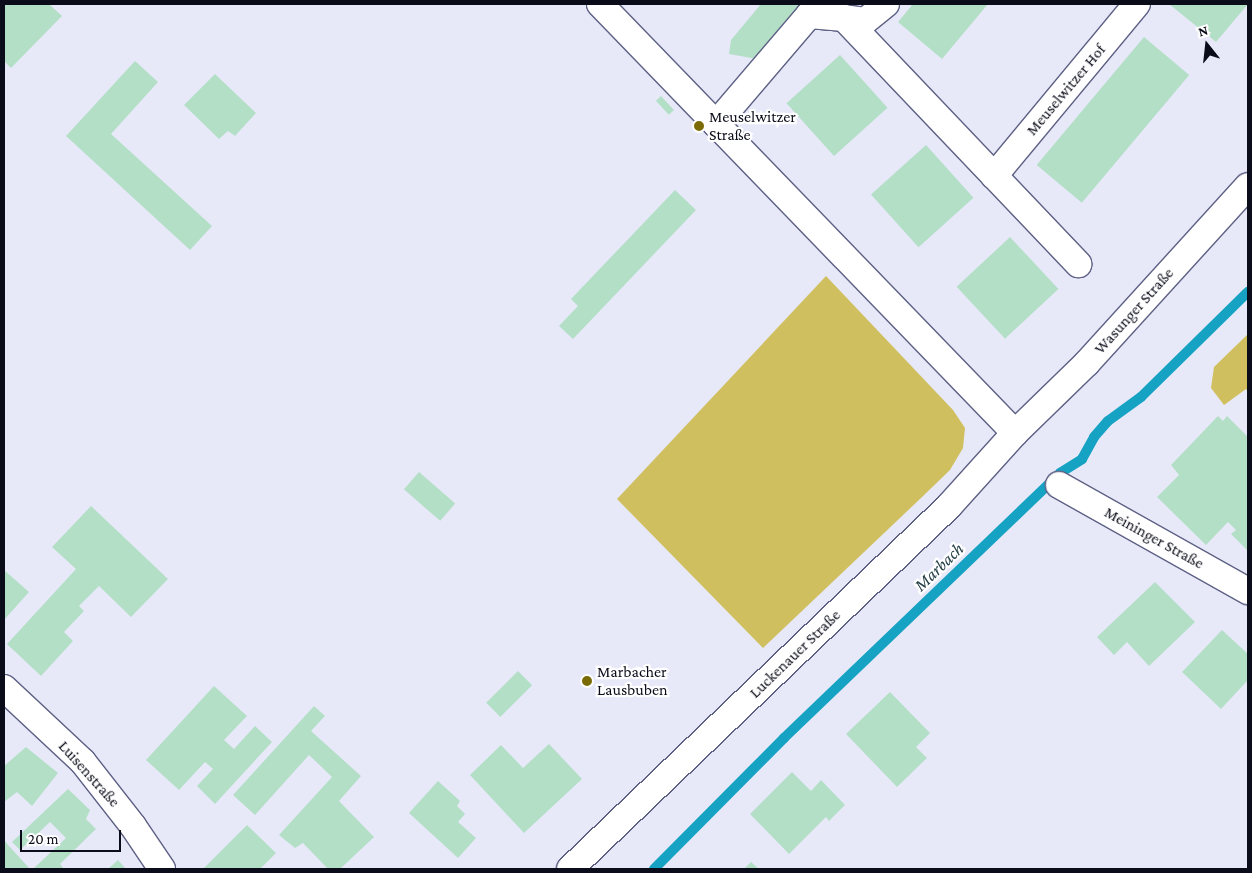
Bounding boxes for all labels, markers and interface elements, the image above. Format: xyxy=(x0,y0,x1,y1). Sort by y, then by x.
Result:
north arrow xyxy=(1182,20,1232,70)
text: N xyxy=(1196,22,1210,40)
street label: Meuselwitzer Hof xyxy=(1022,40,1110,140)
place label: Meuselwitzer Straße xyxy=(709,107,796,145)
marker: Meuselwitzer Straße xyxy=(693,120,705,132)
street label: Wasunger Straße xyxy=(1090,264,1178,358)
street label: Meininger Straße xyxy=(1101,503,1207,573)
water label: Marbach xyxy=(910,538,968,596)
street label: Luckenauer Straße xyxy=(745,606,845,702)
place label: Marbacher Lausbuben xyxy=(597,662,668,700)
marker: Marbacher Lausbuben xyxy=(581,675,593,687)
street label: Luisenstraße xyxy=(54,737,124,811)
scale bar xyxy=(22,820,124,852)
text: 20 m xyxy=(28,831,59,847)

